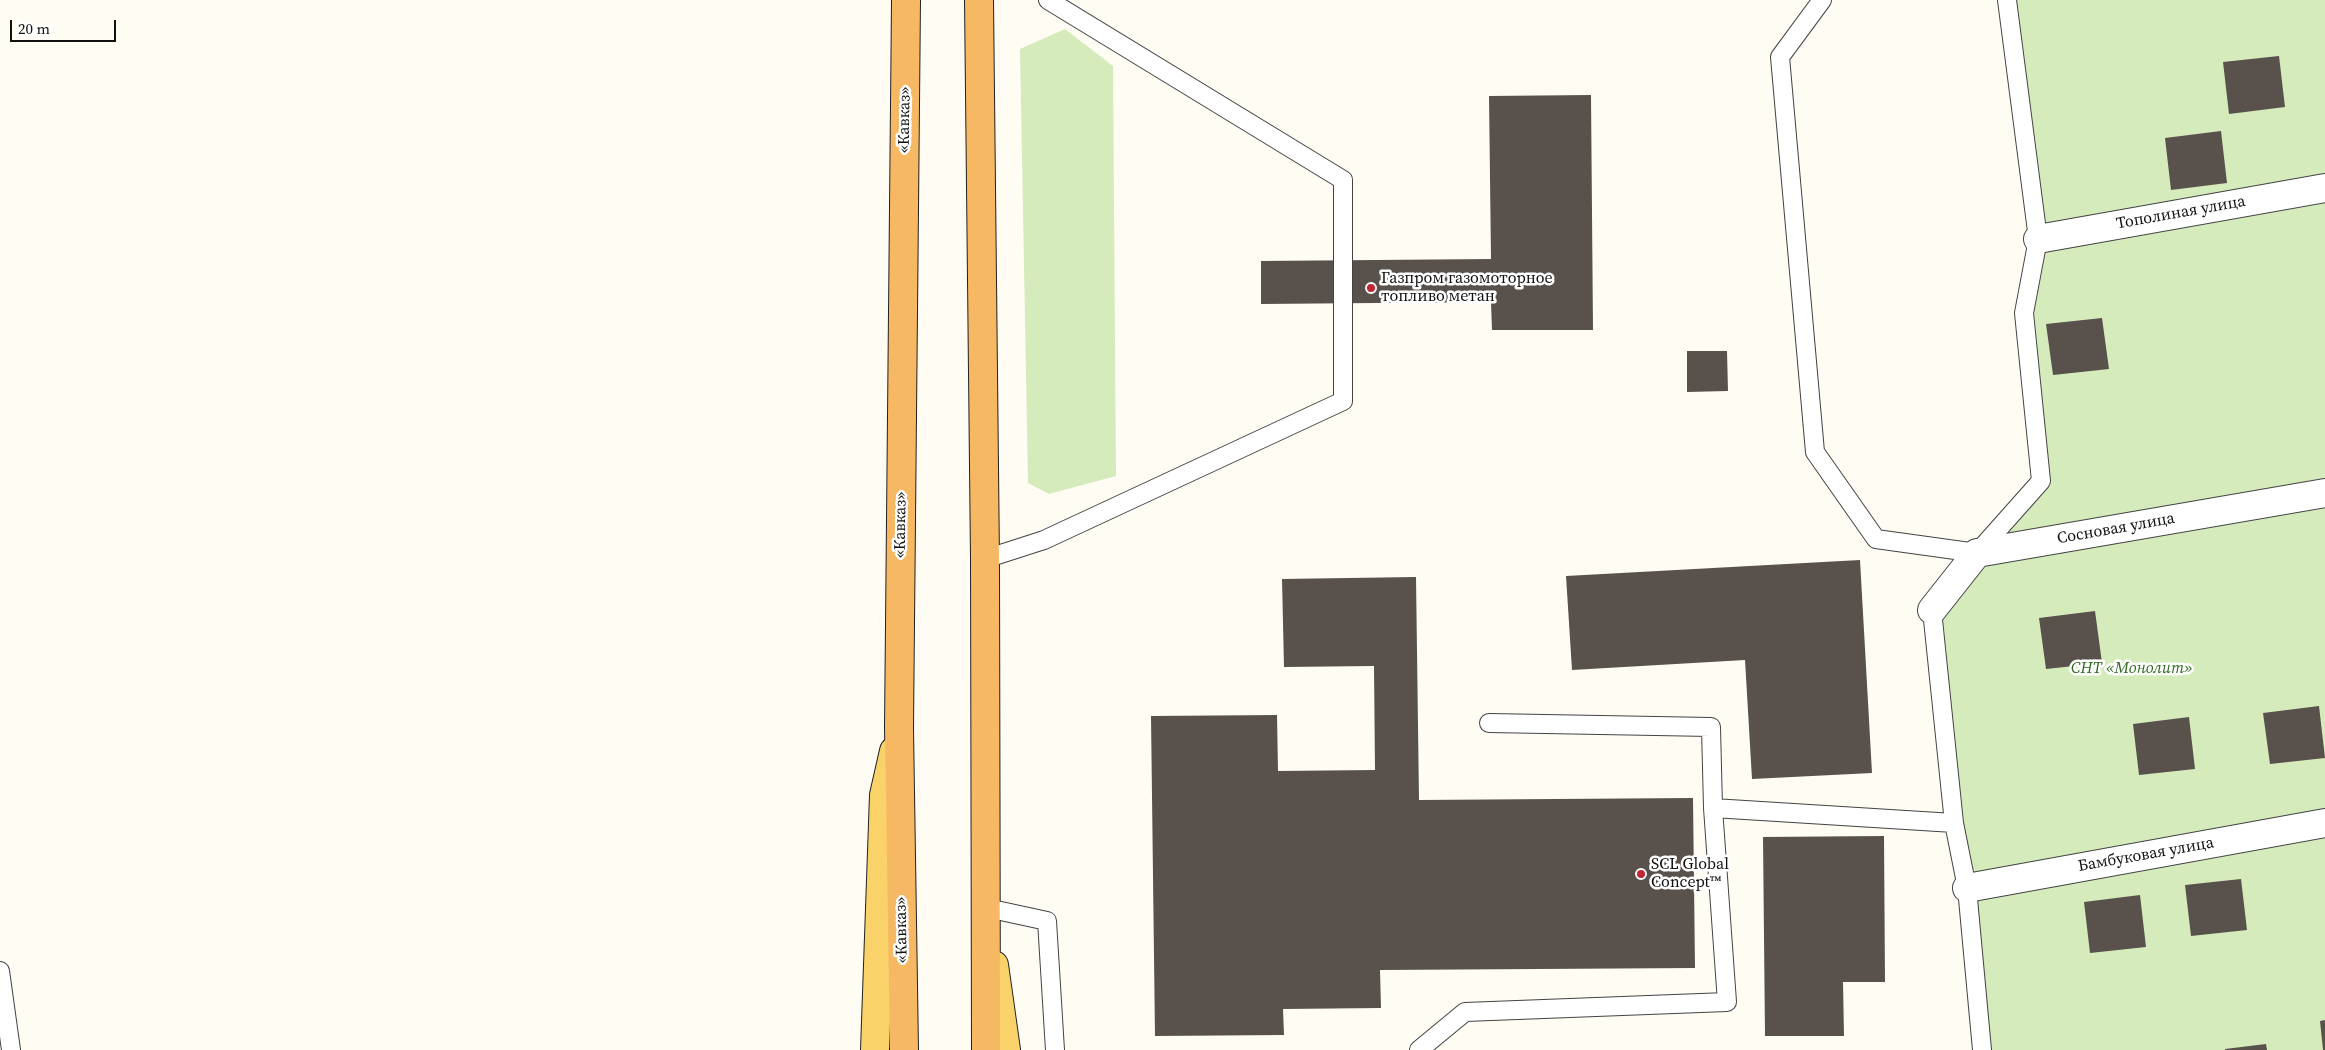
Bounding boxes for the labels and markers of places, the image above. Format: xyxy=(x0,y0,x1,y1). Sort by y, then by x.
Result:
place label: Газпром газомоторное топливо метан xyxy=(1381,269,1553,307)
marker: Газпром газомоторное топливо метан xyxy=(1365,282,1377,294)
place label: SCL Global Concept™ xyxy=(1651,855,1729,893)
marker: SCL Global Concept™ xyxy=(1635,868,1647,880)

